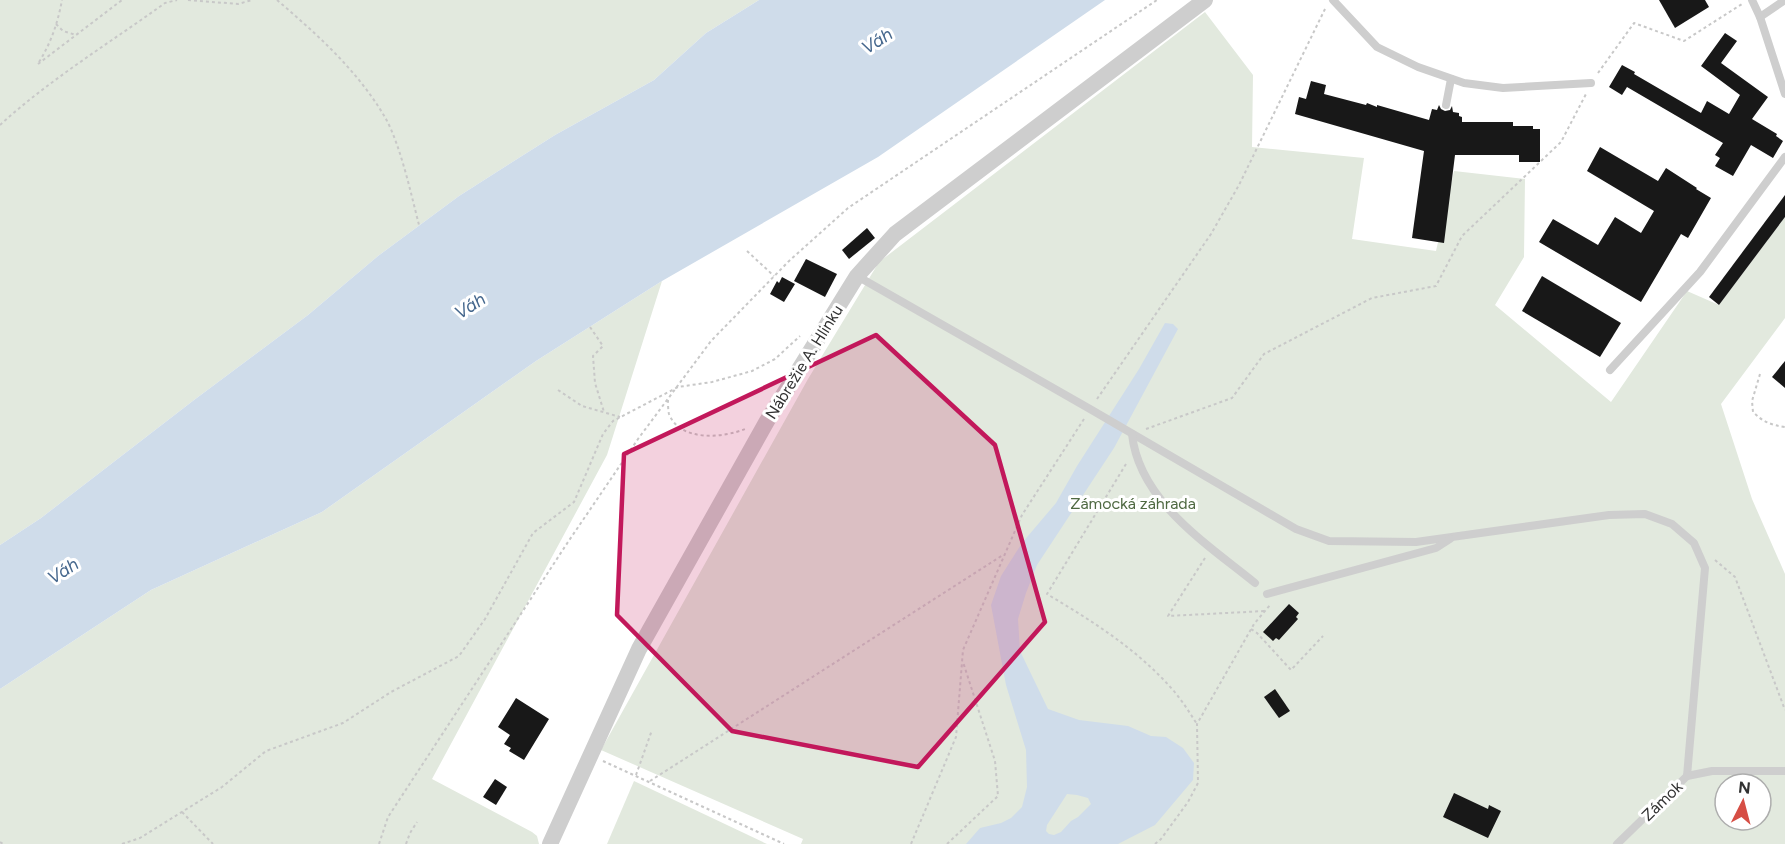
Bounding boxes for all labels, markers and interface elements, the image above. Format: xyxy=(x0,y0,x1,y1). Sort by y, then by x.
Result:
water label: Váh xyxy=(857,23,897,59)
water label: Váh xyxy=(450,288,490,324)
street label: Nábrežie A. Hlinku xyxy=(761,301,847,423)
park label: Zámocká záhrada xyxy=(1070,494,1196,513)
water label: Váh xyxy=(43,553,83,589)
north arrow xyxy=(1713,772,1773,832)
street label: Zámok xyxy=(1638,777,1686,825)
text: N xyxy=(1737,777,1752,798)

